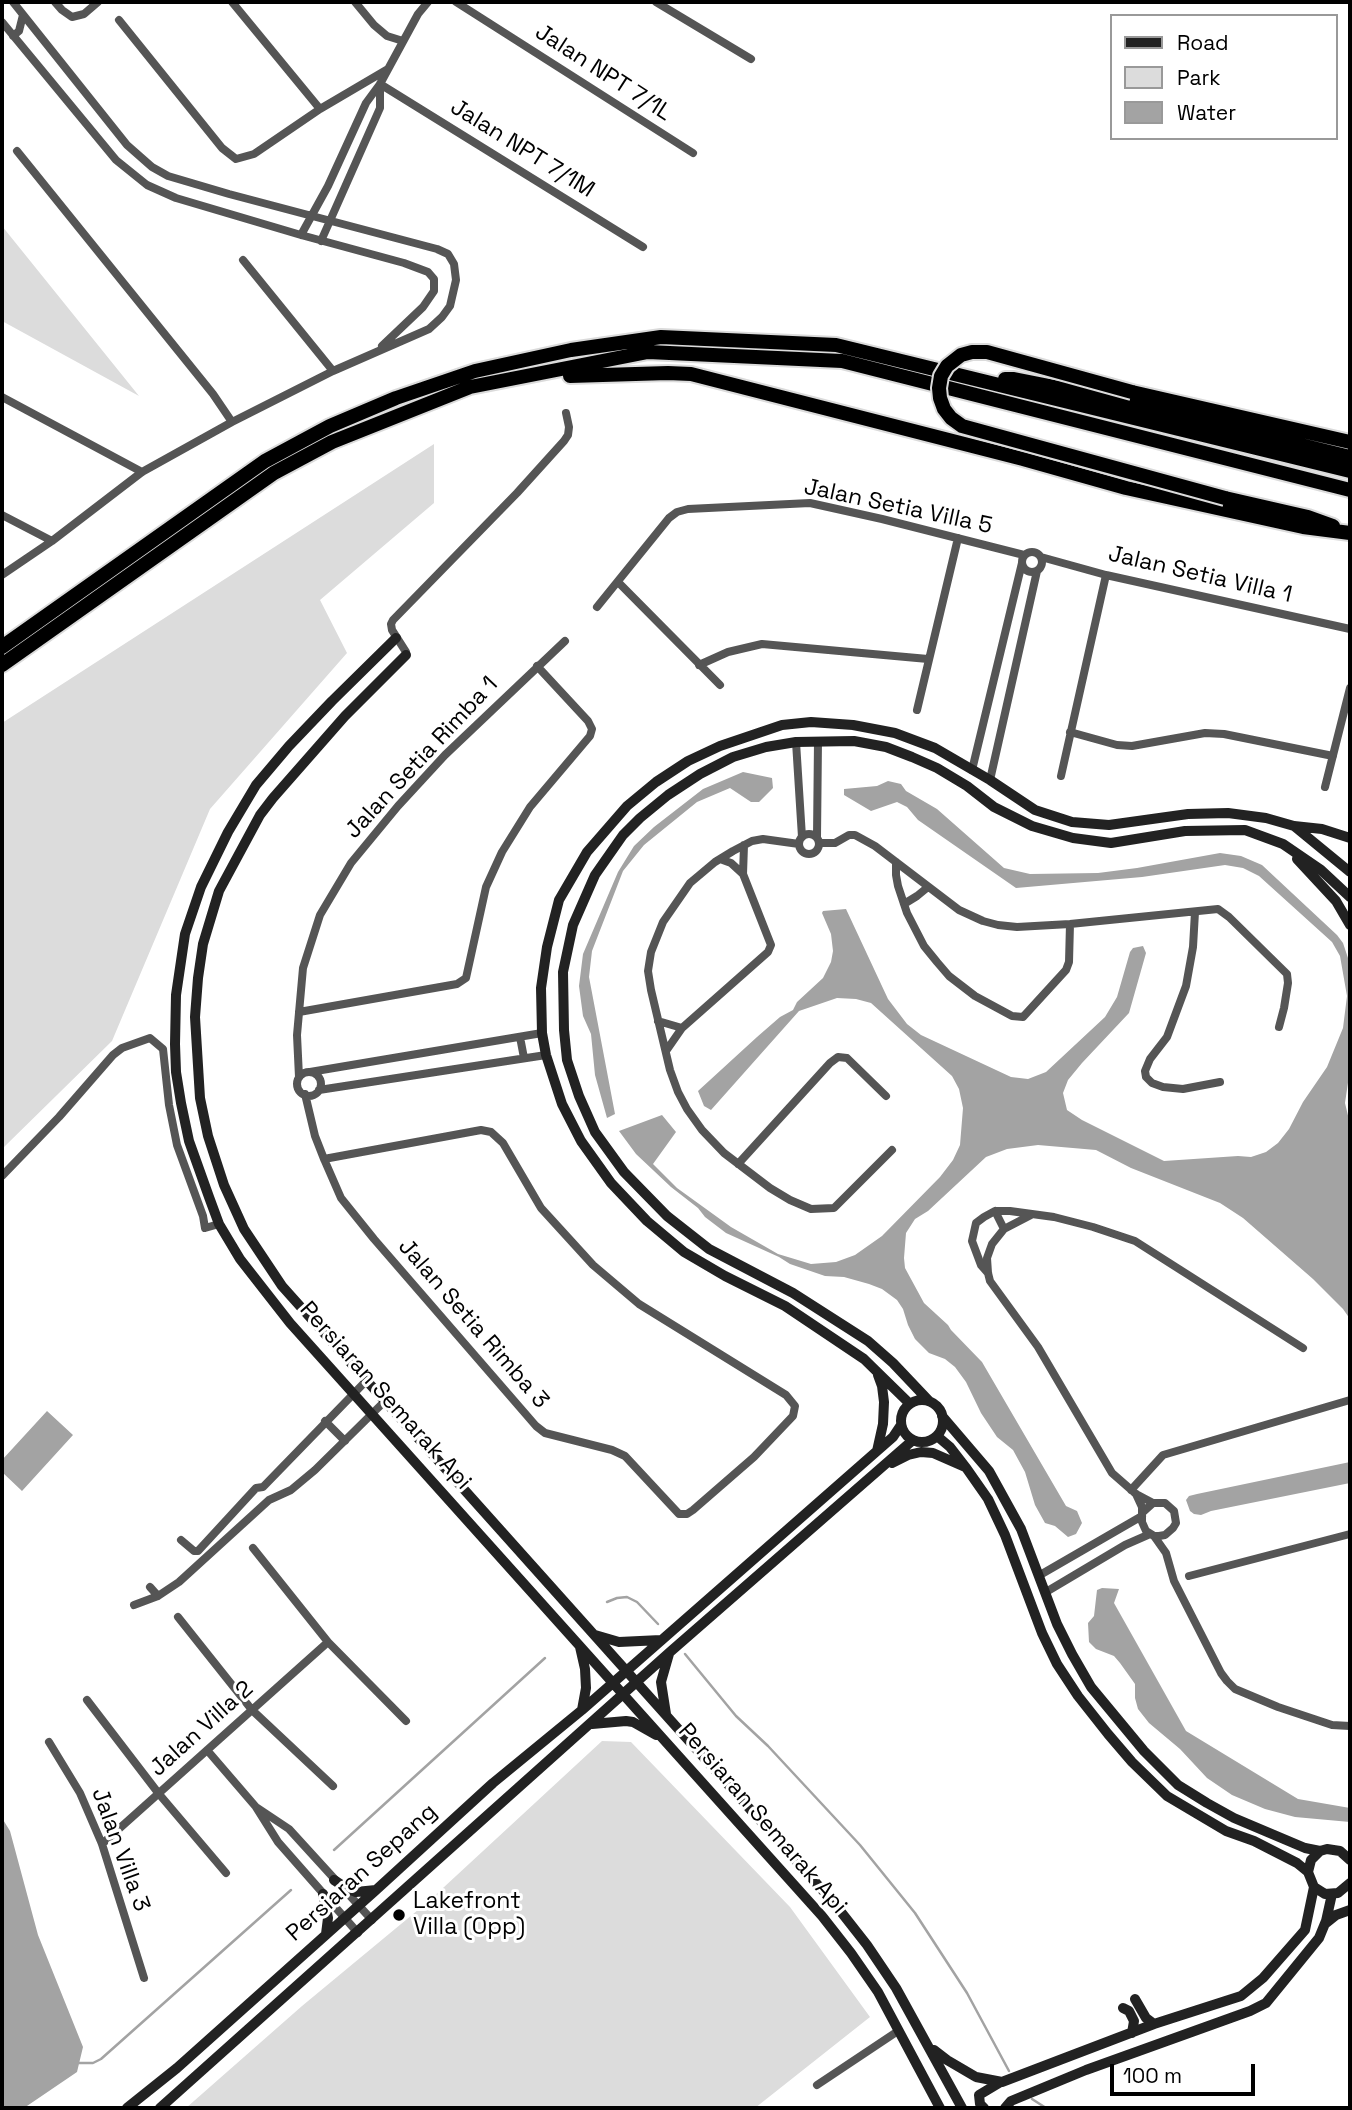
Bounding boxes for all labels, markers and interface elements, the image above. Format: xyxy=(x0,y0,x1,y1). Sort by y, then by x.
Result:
legend xyxy=(1110,14,1338,140)
street label: Jalan NPT 7/1L xyxy=(530,19,676,127)
text: Road xyxy=(1177,29,1229,56)
text: Park xyxy=(1177,64,1221,91)
street label: Jalan NPT 7/1M xyxy=(445,94,599,204)
text: Water xyxy=(1177,99,1236,126)
street label: Jalan Setia Villa 5 xyxy=(801,474,995,540)
street label: Jalan Setia Villa 1 xyxy=(1105,540,1295,610)
street label: Jalan Setia Rimba 1 xyxy=(340,671,504,845)
street label: Jalan Setia Rimba 3 xyxy=(392,1234,554,1414)
street label: Persiaran Semarak Api xyxy=(293,1296,477,1496)
street label: Jalan Villa 2 xyxy=(145,1675,259,1783)
street label: Persiaran Semarak Api xyxy=(672,1718,852,1920)
street label: Jalan Villa 3 xyxy=(85,1785,155,1915)
street label: Persiaran Sepang xyxy=(281,1798,443,1948)
place label: Lakefront Villa (Opp) xyxy=(413,1888,525,1942)
marker: Lakefront Villa (Opp) xyxy=(391,1907,407,1923)
scale bar xyxy=(1114,2050,1259,2094)
text: 100 m xyxy=(1123,2062,1182,2089)

